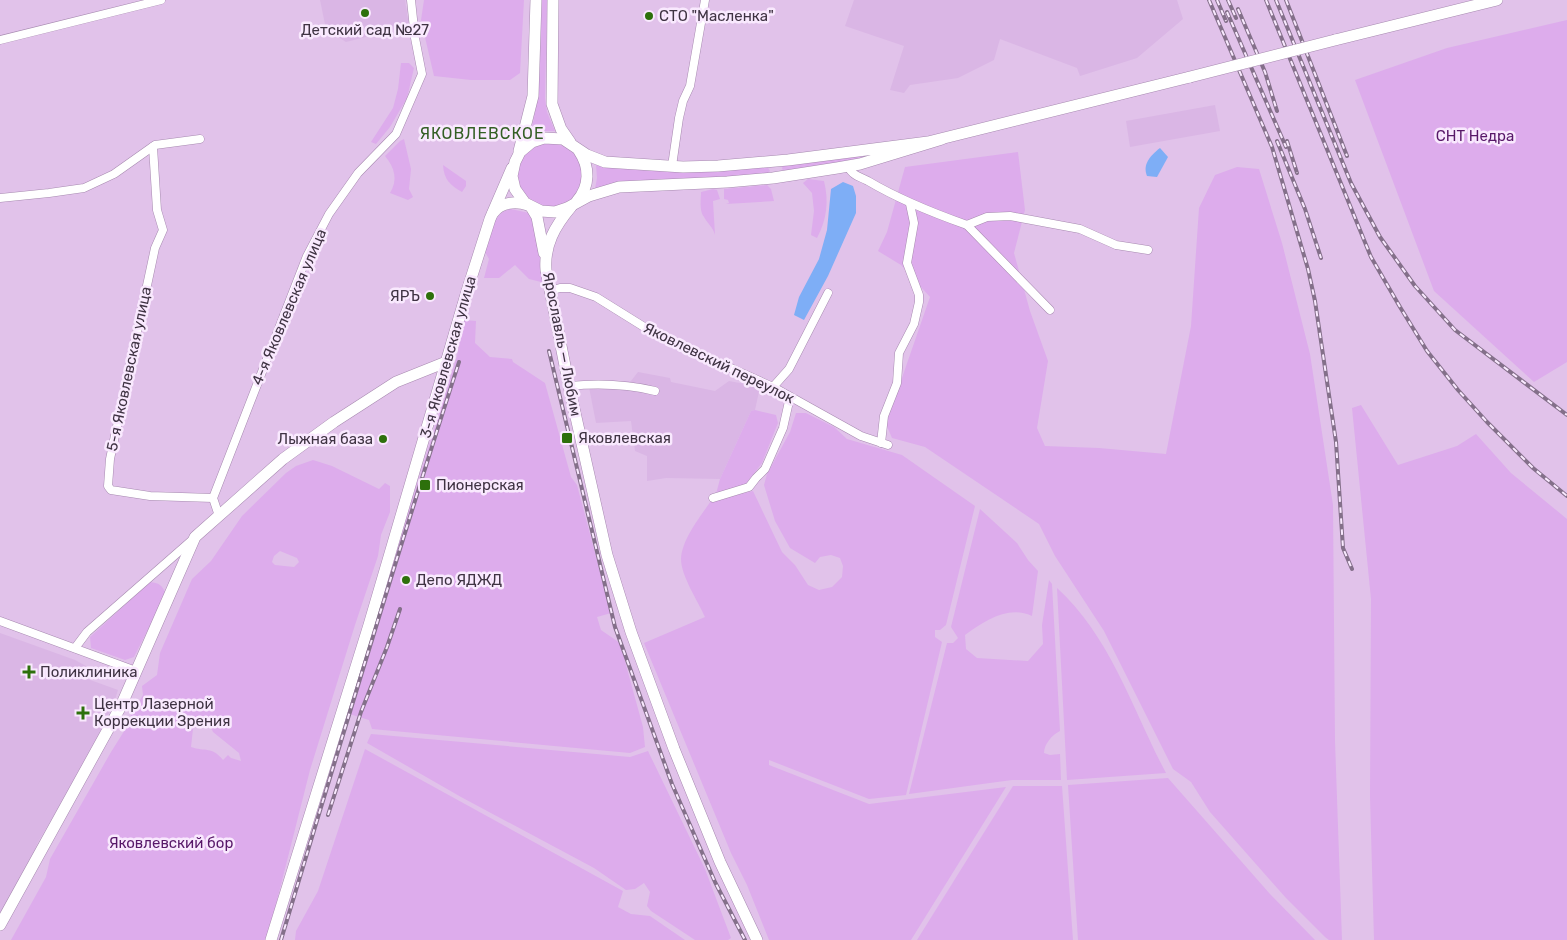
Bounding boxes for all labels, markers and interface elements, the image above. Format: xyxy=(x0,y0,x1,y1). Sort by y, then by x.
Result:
marker: Детский сад №27 xyxy=(359,7,371,19)
place label: СТО "Масленка" xyxy=(659,7,774,25)
marker: СТО "Масленка" xyxy=(643,10,655,22)
place label: Детский сад №27 xyxy=(301,21,429,39)
district label: ЯКОВЛЕВСКОЕ xyxy=(419,124,545,143)
park label: СНТ Недра xyxy=(1436,127,1514,145)
street label: 4-я Яковлевская улица xyxy=(248,226,330,388)
street label: Ярославль — Любим xyxy=(539,270,585,418)
street label: 3-я Яковлевская улица xyxy=(416,274,480,440)
street label: 5-я Яковлевская улица xyxy=(103,285,155,453)
place label: ЯРЪ xyxy=(390,287,420,305)
marker: ЯРЪ xyxy=(424,290,436,302)
street label: Яковлевский переулок xyxy=(641,319,797,407)
place label: Яковлевская xyxy=(578,429,671,447)
place label: Лыжная база xyxy=(278,430,373,448)
marker: Яковлевская xyxy=(560,431,574,445)
marker: Лыжная база xyxy=(377,433,389,445)
place label: Пионерская xyxy=(436,476,524,494)
marker: Пионерская xyxy=(418,478,432,492)
place label: Депо ЯДЖД xyxy=(416,571,503,589)
marker: Депо ЯДЖД xyxy=(400,574,412,586)
place label: Поликлиника xyxy=(40,663,137,681)
marker: Поликлиника xyxy=(22,665,36,679)
place label: Центр Лазерной Коррекции Зрения xyxy=(94,695,230,730)
marker: Центр Лазерной Коррекции Зрения xyxy=(76,706,90,720)
park label: Яковлевский бор xyxy=(109,834,233,852)

